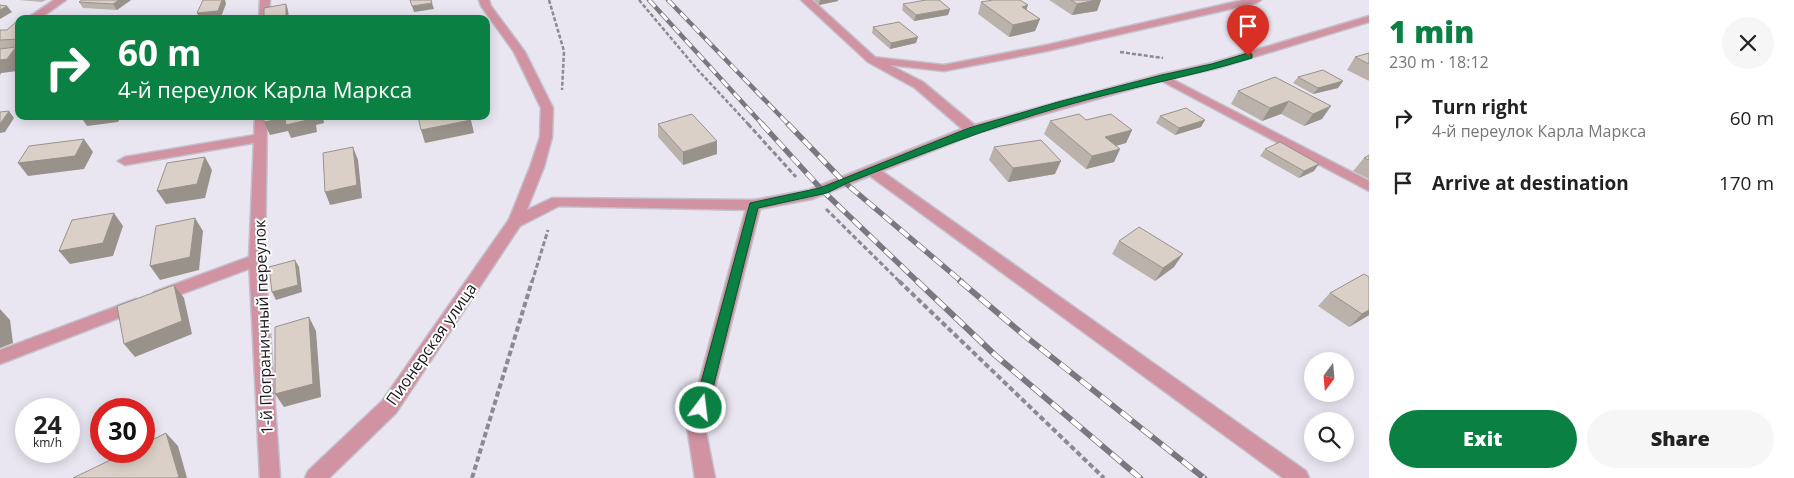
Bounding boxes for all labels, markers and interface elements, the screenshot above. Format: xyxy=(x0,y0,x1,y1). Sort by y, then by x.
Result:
pin xyxy=(1227,5,1269,56)
text: 1 min xyxy=(1389,11,1474,52)
icon: arrive xyxy=(1234,12,1262,40)
button: close xyxy=(1722,17,1774,69)
text: 60 m xyxy=(118,29,201,76)
icon: right xyxy=(35,35,100,100)
text: 230 m · 18:12 xyxy=(1389,51,1489,73)
text: 4-й переулок Карла Маркса xyxy=(118,74,412,104)
text: Turn right xyxy=(1432,94,1527,120)
icon: right xyxy=(1389,104,1417,132)
text: 60 m xyxy=(1730,105,1774,131)
text: 4-й переулок Карла Маркса xyxy=(1432,120,1646,142)
icon: arrive xyxy=(1389,169,1417,197)
text: Arrive at destination xyxy=(1432,170,1629,196)
text: 170 m xyxy=(1719,170,1774,196)
street label: 1-й Пограничный переулок xyxy=(248,218,278,435)
street label: Пионерская улица xyxy=(381,279,481,409)
north arrow xyxy=(1304,352,1354,402)
map controls xyxy=(1304,352,1354,462)
position arrow xyxy=(674,381,726,433)
speed limit sign: 30 xyxy=(90,398,155,463)
text: 24 xyxy=(33,407,62,441)
button: Exit xyxy=(1389,410,1577,468)
button: Share xyxy=(1587,410,1774,468)
button: search xyxy=(1304,412,1354,462)
text: km/h xyxy=(33,434,62,451)

